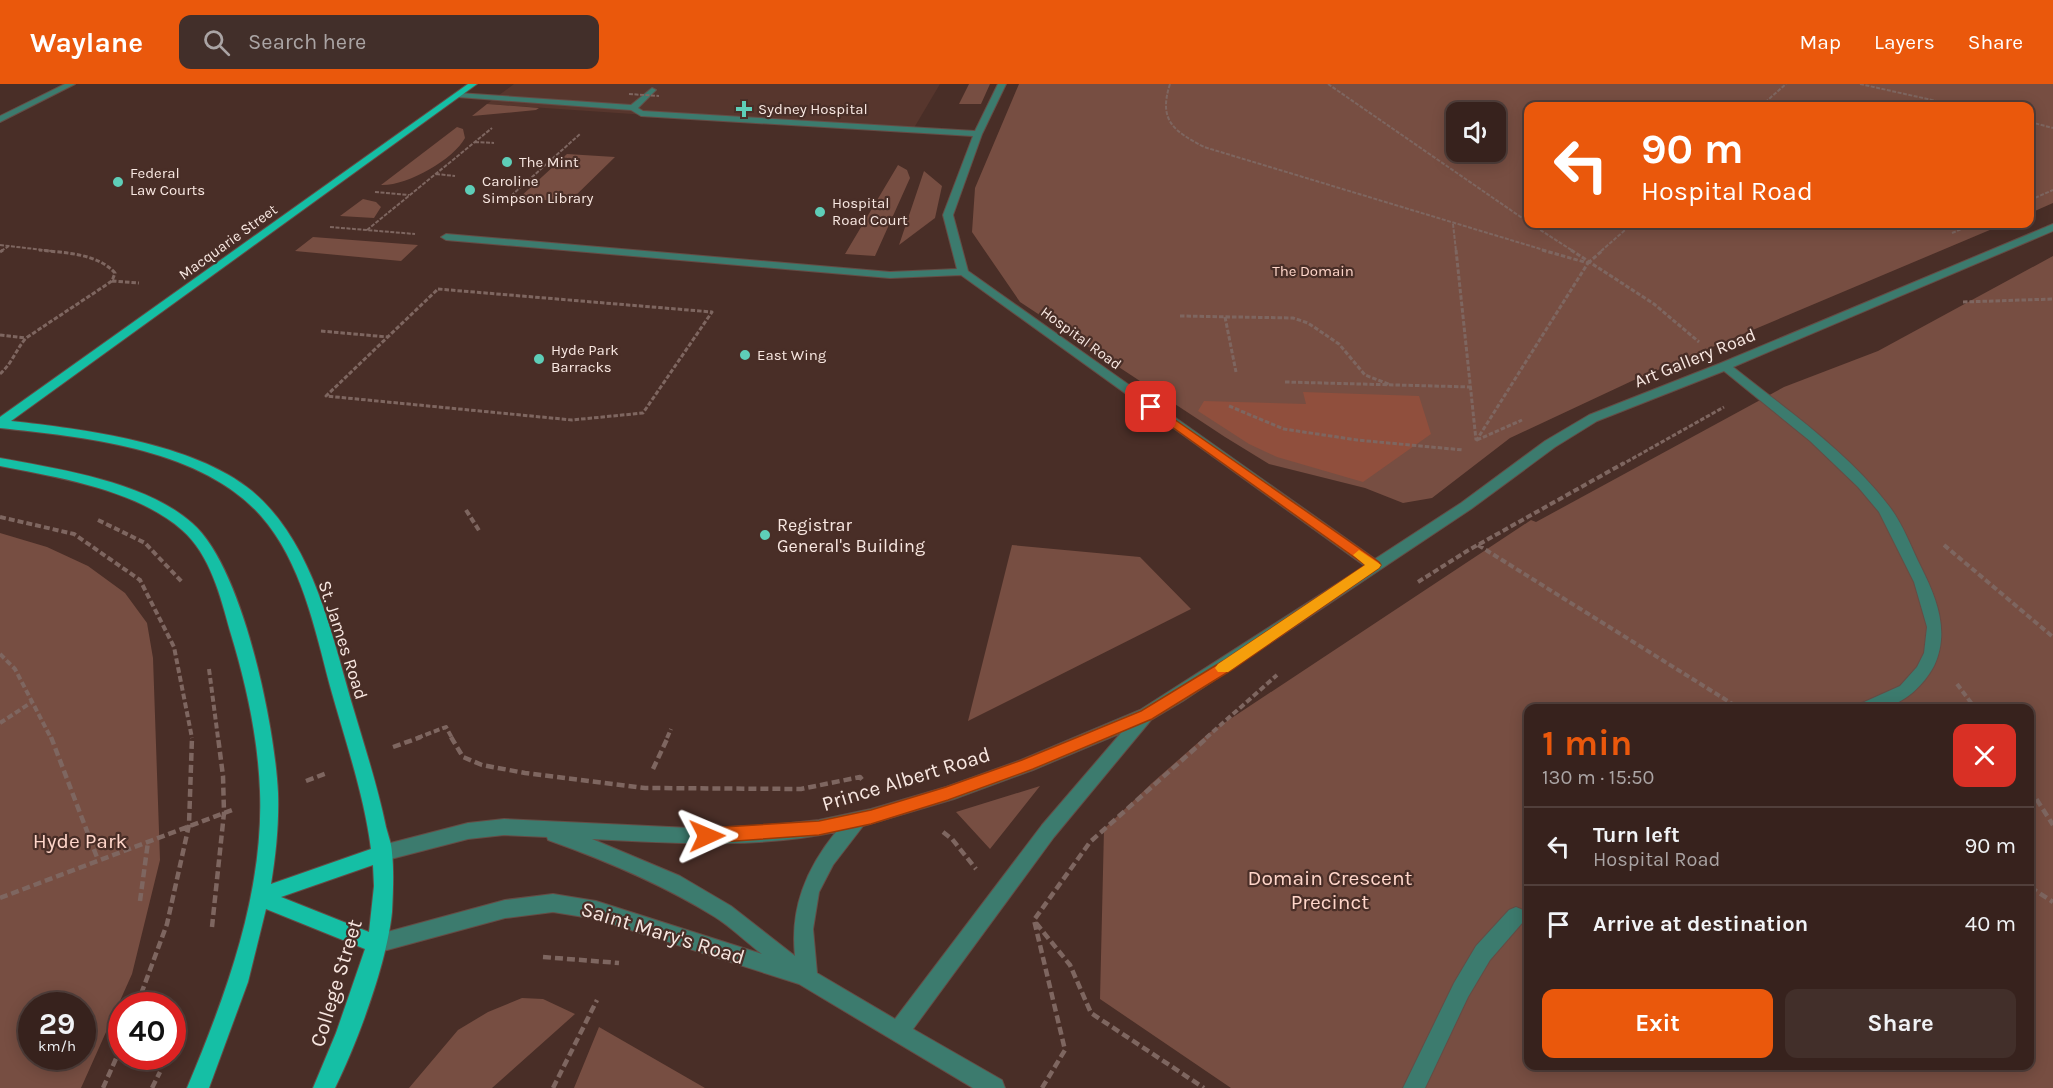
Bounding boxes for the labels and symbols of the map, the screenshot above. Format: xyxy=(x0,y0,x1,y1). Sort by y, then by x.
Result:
marker: Sydney Hospital xyxy=(735,100,753,118)
place label: Sydney Hospital xyxy=(758,100,868,118)
place label: The Mint xyxy=(519,153,579,171)
marker: The Mint xyxy=(500,155,514,169)
place label: Federal Law Courts xyxy=(130,164,205,199)
place label: Caroline Simpson Library xyxy=(482,172,594,207)
marker: Federal Law Courts xyxy=(111,175,125,189)
marker: Caroline Simpson Library xyxy=(463,183,477,197)
place label: Hospital Road Court xyxy=(832,194,908,229)
street label: Macquarie Street xyxy=(175,200,281,284)
marker: Hospital Road Court xyxy=(813,205,827,219)
park label: The Domain xyxy=(1272,262,1354,280)
street label: Hospital Road xyxy=(1037,303,1125,373)
street label: Art Gallery Road xyxy=(1631,324,1759,392)
place label: Hyde Park Barracks xyxy=(551,341,619,376)
place label: East Wing xyxy=(757,346,827,364)
marker: East Wing xyxy=(738,348,752,362)
marker: Hyde Park Barracks xyxy=(532,352,546,366)
pin xyxy=(1125,381,1176,432)
place label: Registrar General's Building xyxy=(777,514,925,557)
marker: Registrar General's Building xyxy=(758,528,772,542)
street label: St. James Road xyxy=(313,578,373,702)
street label: Prince Albert Road xyxy=(819,742,993,816)
position arrow xyxy=(675,804,739,868)
park label: Hyde Park xyxy=(33,829,127,853)
park label: Domain Crescent Precinct xyxy=(1248,866,1413,914)
street label: Saint Mary's Road xyxy=(578,897,748,969)
street label: College Street xyxy=(305,916,367,1050)
speed limit sign: 40 xyxy=(108,992,186,1070)

